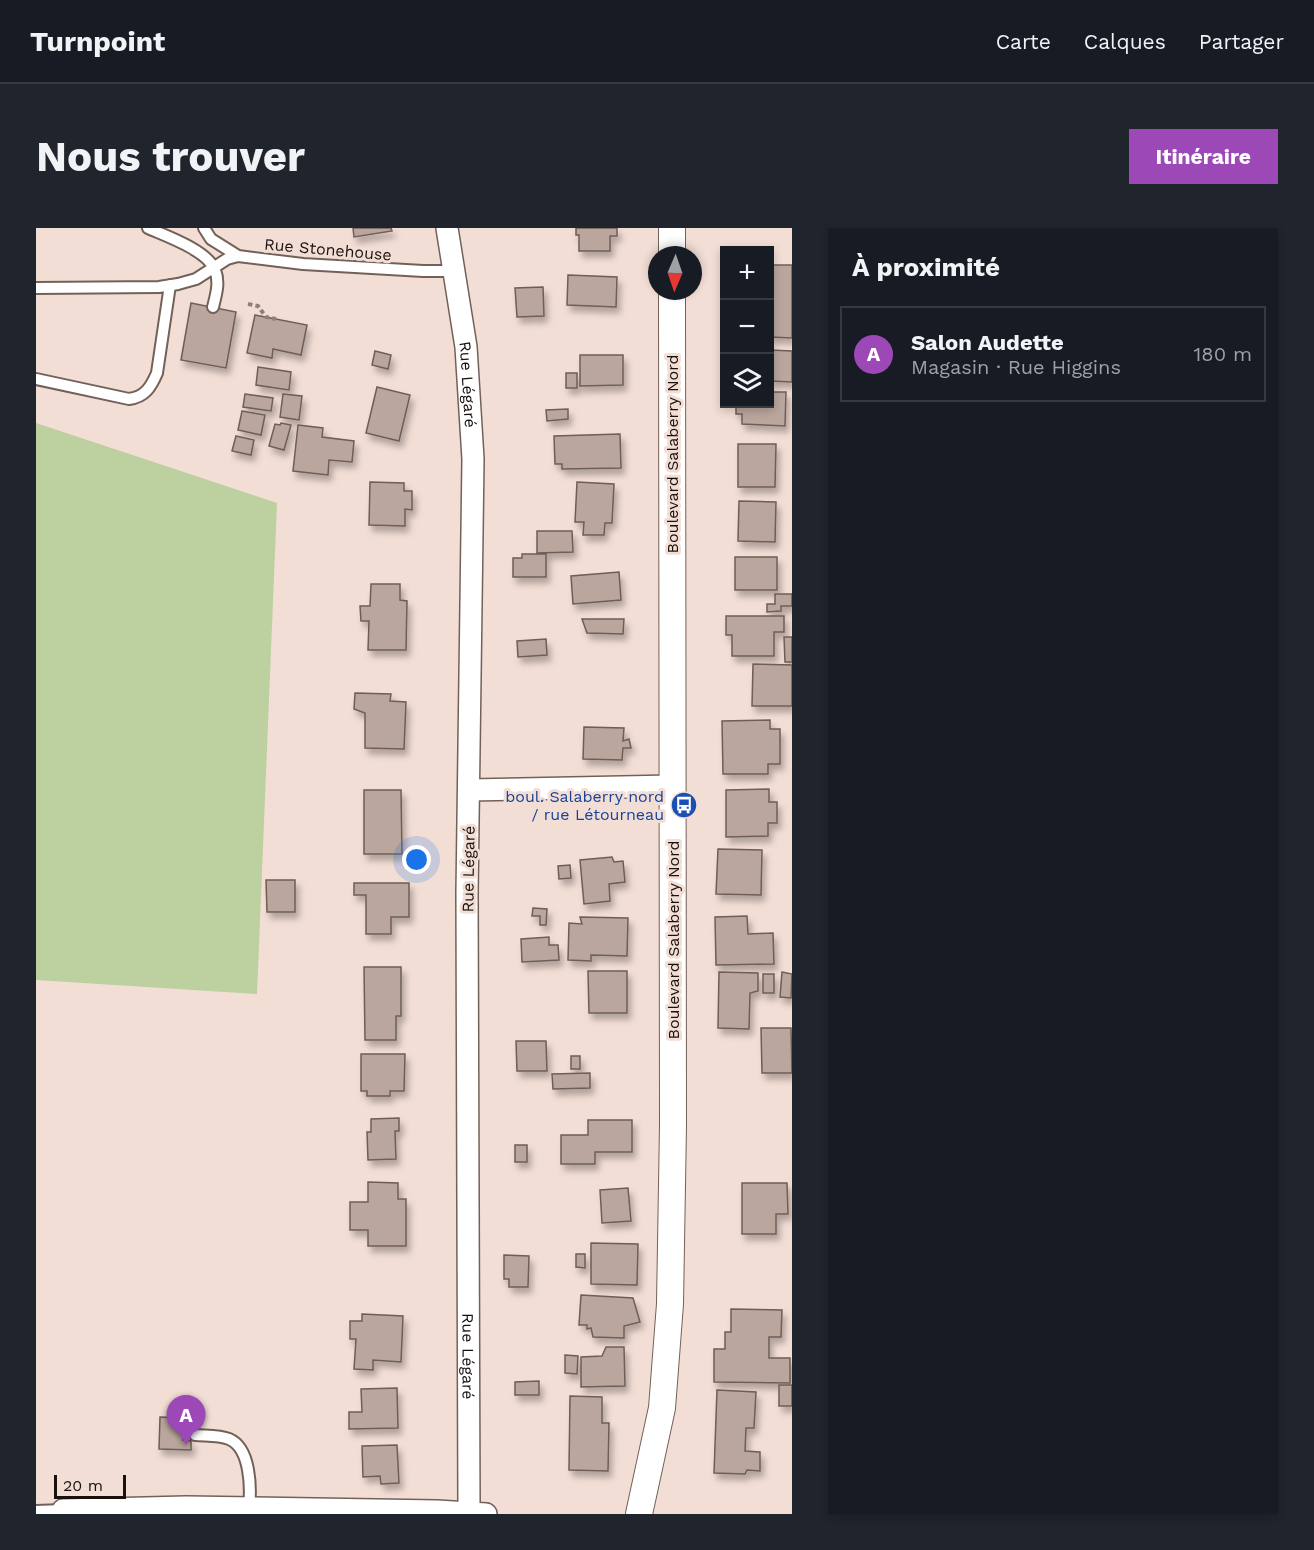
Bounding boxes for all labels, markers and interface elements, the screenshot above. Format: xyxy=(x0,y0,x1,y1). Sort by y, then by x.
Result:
text: Turnpoint xyxy=(30,25,165,58)
text: Carte xyxy=(996,29,1051,54)
text: Calques xyxy=(1084,29,1166,54)
text: Partager xyxy=(1199,29,1284,54)
button: Itinéraire xyxy=(1129,129,1278,184)
text: Nous trouver xyxy=(36,132,305,181)
street label: Rue Stonehouse xyxy=(263,234,392,265)
north arrow xyxy=(648,246,702,300)
map controls xyxy=(720,246,774,408)
button: + xyxy=(720,246,774,300)
text: À proximité xyxy=(852,252,1000,282)
button: − xyxy=(720,300,774,354)
text: Salon Audette xyxy=(911,330,1064,355)
street label: Rue Légaré xyxy=(455,340,480,428)
text: A xyxy=(867,342,880,366)
text: 180 m xyxy=(1194,342,1252,366)
street label: Boulevard Salaberry Nord xyxy=(663,354,682,554)
button: layers xyxy=(720,354,774,408)
text: Magasin · Rue Higgins xyxy=(911,355,1121,379)
place label: boul. Salaberry nord / rue Létourneau xyxy=(505,787,664,824)
bus stop icon: boul. Salaberry nord / rue Létourneau xyxy=(669,790,699,820)
street label: Rue Légaré xyxy=(458,826,479,912)
street label: Boulevard Salaberry Nord xyxy=(664,840,683,1040)
your location xyxy=(402,845,431,874)
street label: Rue Légaré xyxy=(458,1313,478,1400)
pin: A xyxy=(166,1396,206,1445)
scale bar xyxy=(54,1472,126,1500)
text: 20 m xyxy=(63,1476,103,1495)

